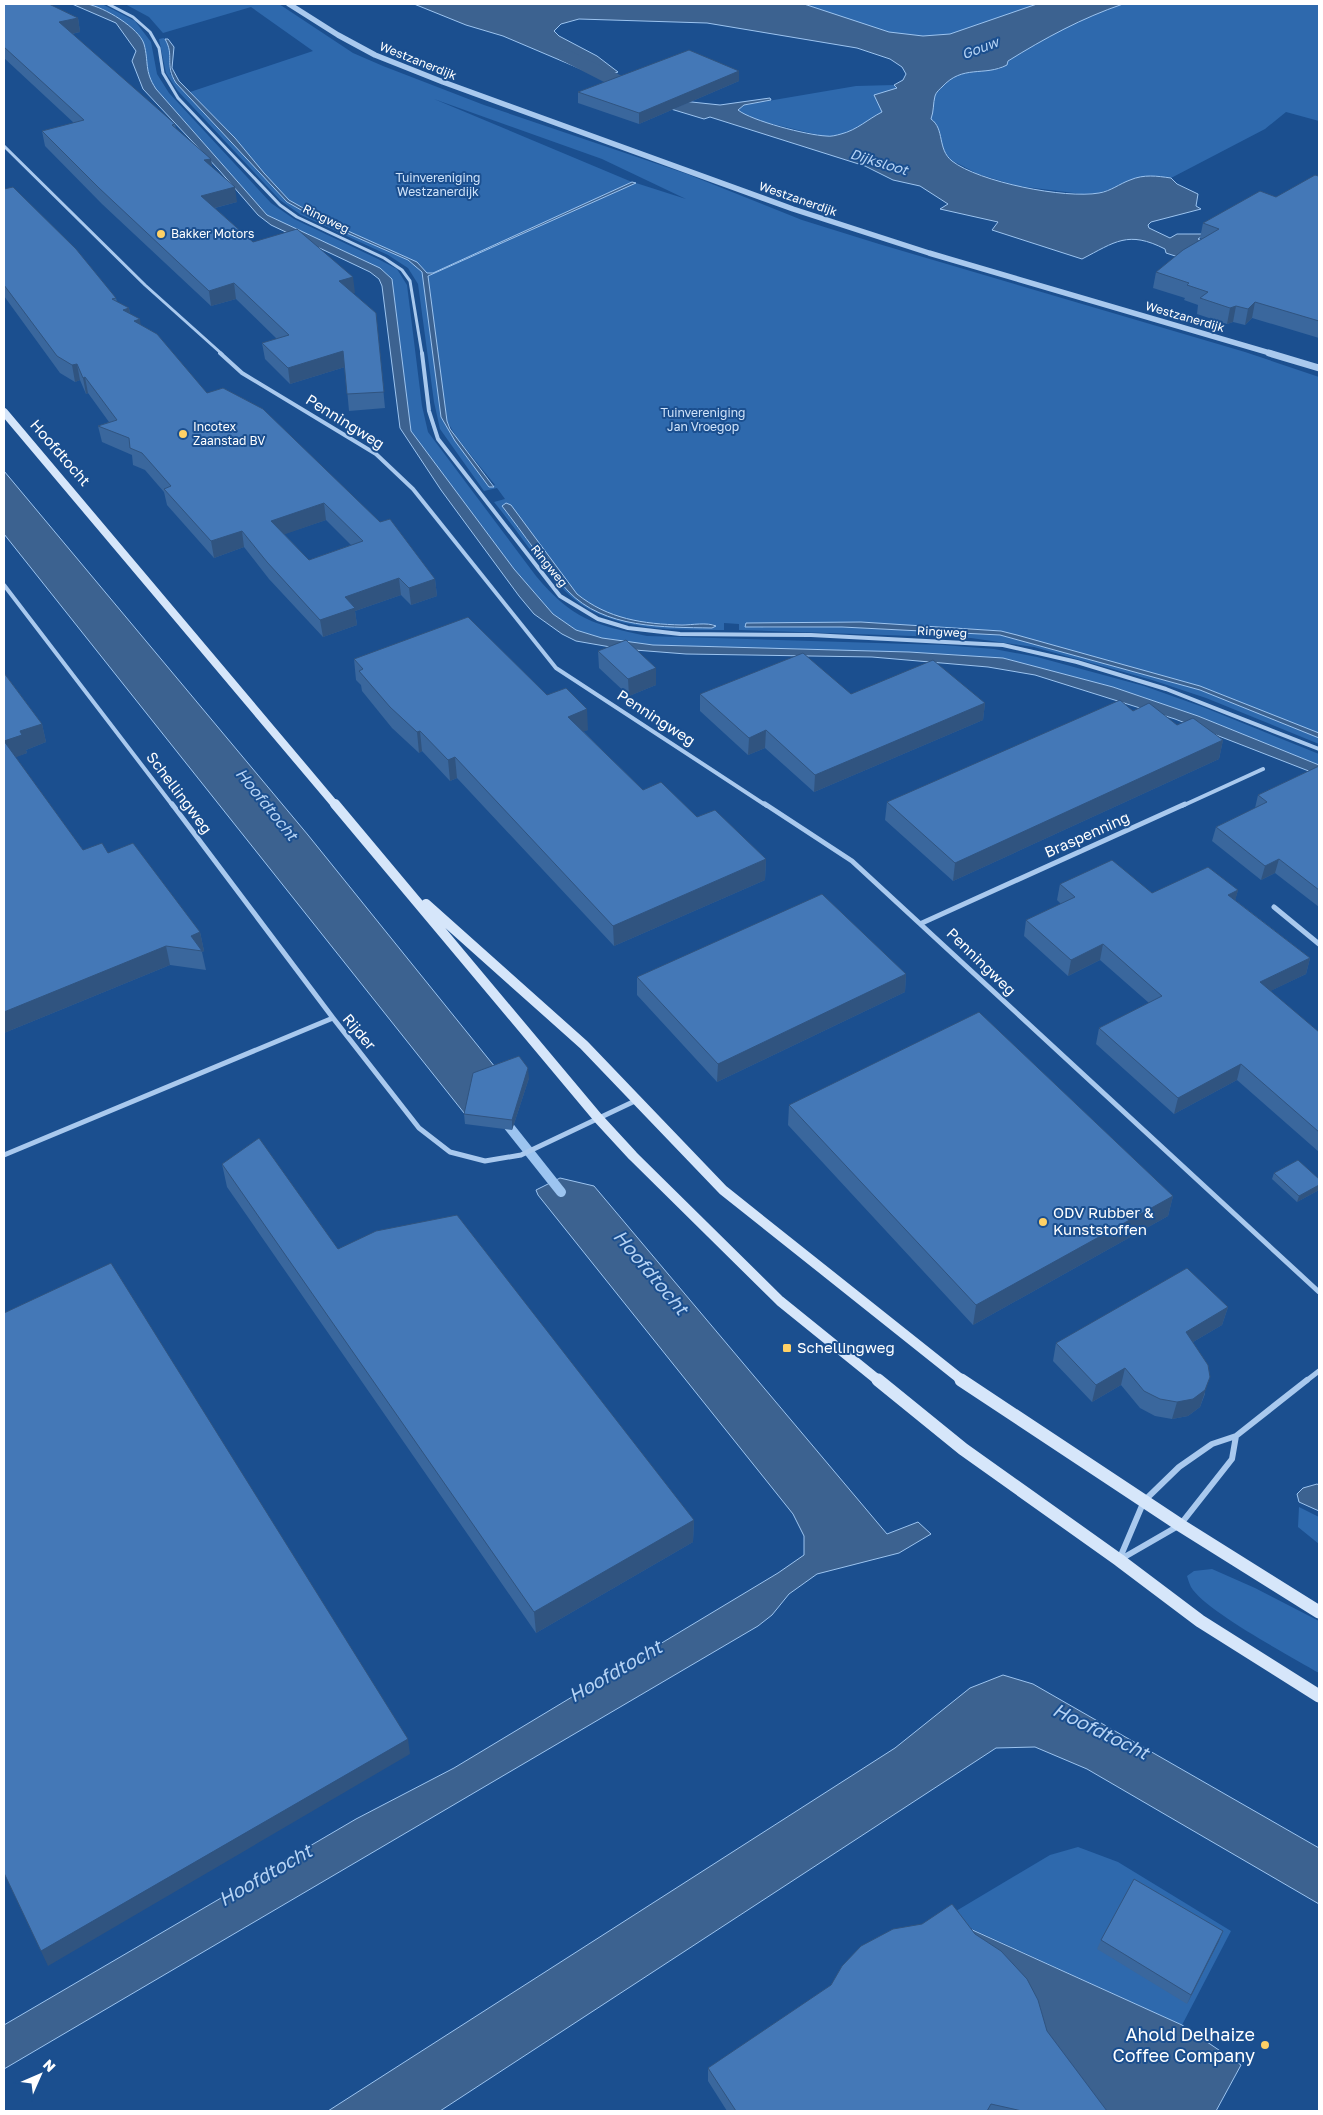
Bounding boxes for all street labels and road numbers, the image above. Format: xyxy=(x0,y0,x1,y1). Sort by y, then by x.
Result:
street label: Westzanerdijk xyxy=(377,38,459,83)
street label: Westzanerdijk xyxy=(757,178,839,219)
street label: Ringweg xyxy=(300,201,352,236)
street label: Westzanerdijk xyxy=(1144,298,1227,335)
street label: Penningweg xyxy=(303,390,388,452)
street label: Hoofdtocht xyxy=(27,415,94,489)
street label: Ringweg xyxy=(528,542,571,590)
street label: Ringweg xyxy=(917,623,967,640)
street label: Penningweg xyxy=(614,685,699,749)
street label: Schellingweg xyxy=(143,748,216,837)
street label: Braspenning xyxy=(1041,807,1132,861)
street label: Penningweg xyxy=(943,924,1020,999)
street label: Rijder xyxy=(339,1009,380,1053)

